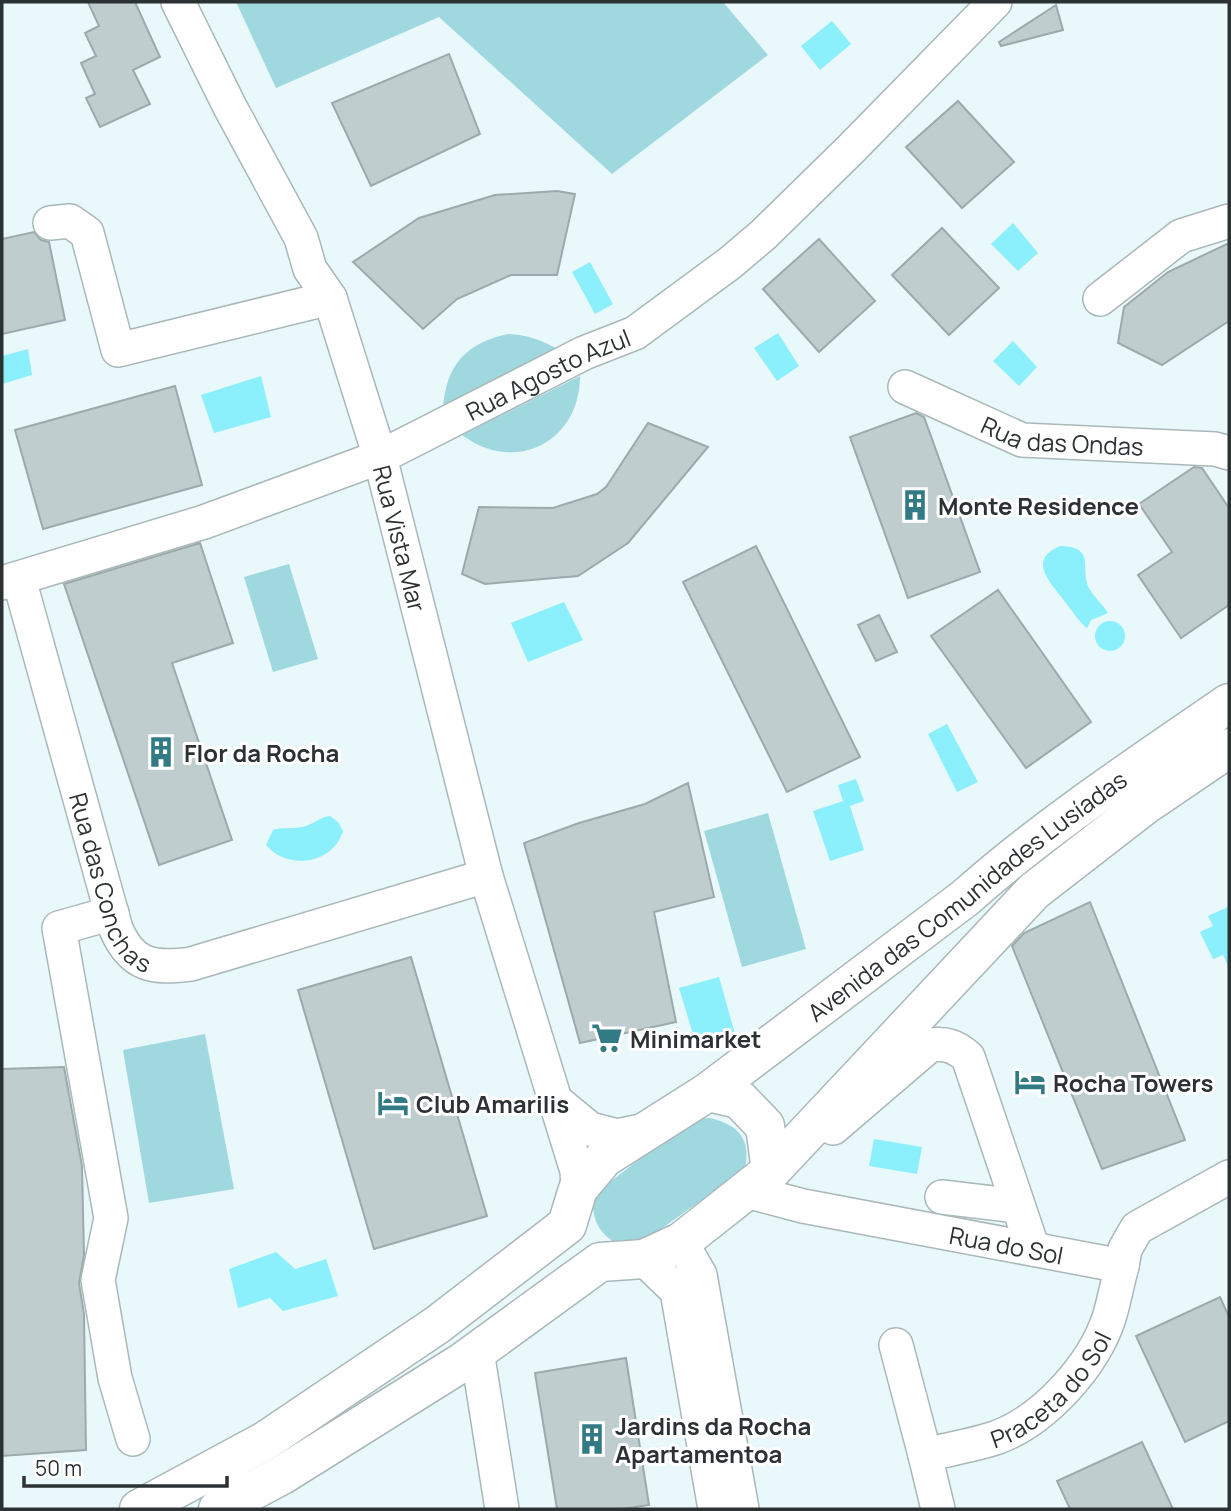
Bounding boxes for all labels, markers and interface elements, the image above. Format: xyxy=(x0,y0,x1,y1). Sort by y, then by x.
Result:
street label: Rua Agosto Azul xyxy=(459,320,635,427)
street label: Rua das Ondas xyxy=(976,407,1144,462)
street label: Rua Vista Mar xyxy=(366,461,435,615)
building icon: Monte Residence xyxy=(898,488,932,522)
place label: Monte Residence xyxy=(938,489,1139,522)
building icon: Flor da Rocha xyxy=(144,735,178,769)
place label: Flor da Rocha xyxy=(184,736,339,769)
street label: Avenida das Comunidades Lusíadas xyxy=(800,762,1133,1028)
street label: Rua das Conchas xyxy=(62,789,156,979)
supermarket icon: Minimarket xyxy=(590,1021,624,1055)
place label: Minimarket xyxy=(630,1022,762,1055)
hotel icon: Rocha Towers xyxy=(1013,1065,1047,1099)
place label: Rocha Towers xyxy=(1053,1066,1213,1099)
hotel icon: Club Amarilis xyxy=(376,1086,410,1120)
place label: Club Amarilis xyxy=(416,1087,569,1120)
street label: Rua do Sol xyxy=(947,1217,1066,1271)
street label: Praceta do Sol xyxy=(986,1326,1118,1455)
place label: Jardins da Rocha Apartamentoa xyxy=(615,1409,811,1470)
building icon: Jardins da Rocha Apartamentoa xyxy=(575,1422,609,1456)
scale bar xyxy=(24,1444,228,1488)
text: 50 m xyxy=(35,1454,82,1482)

